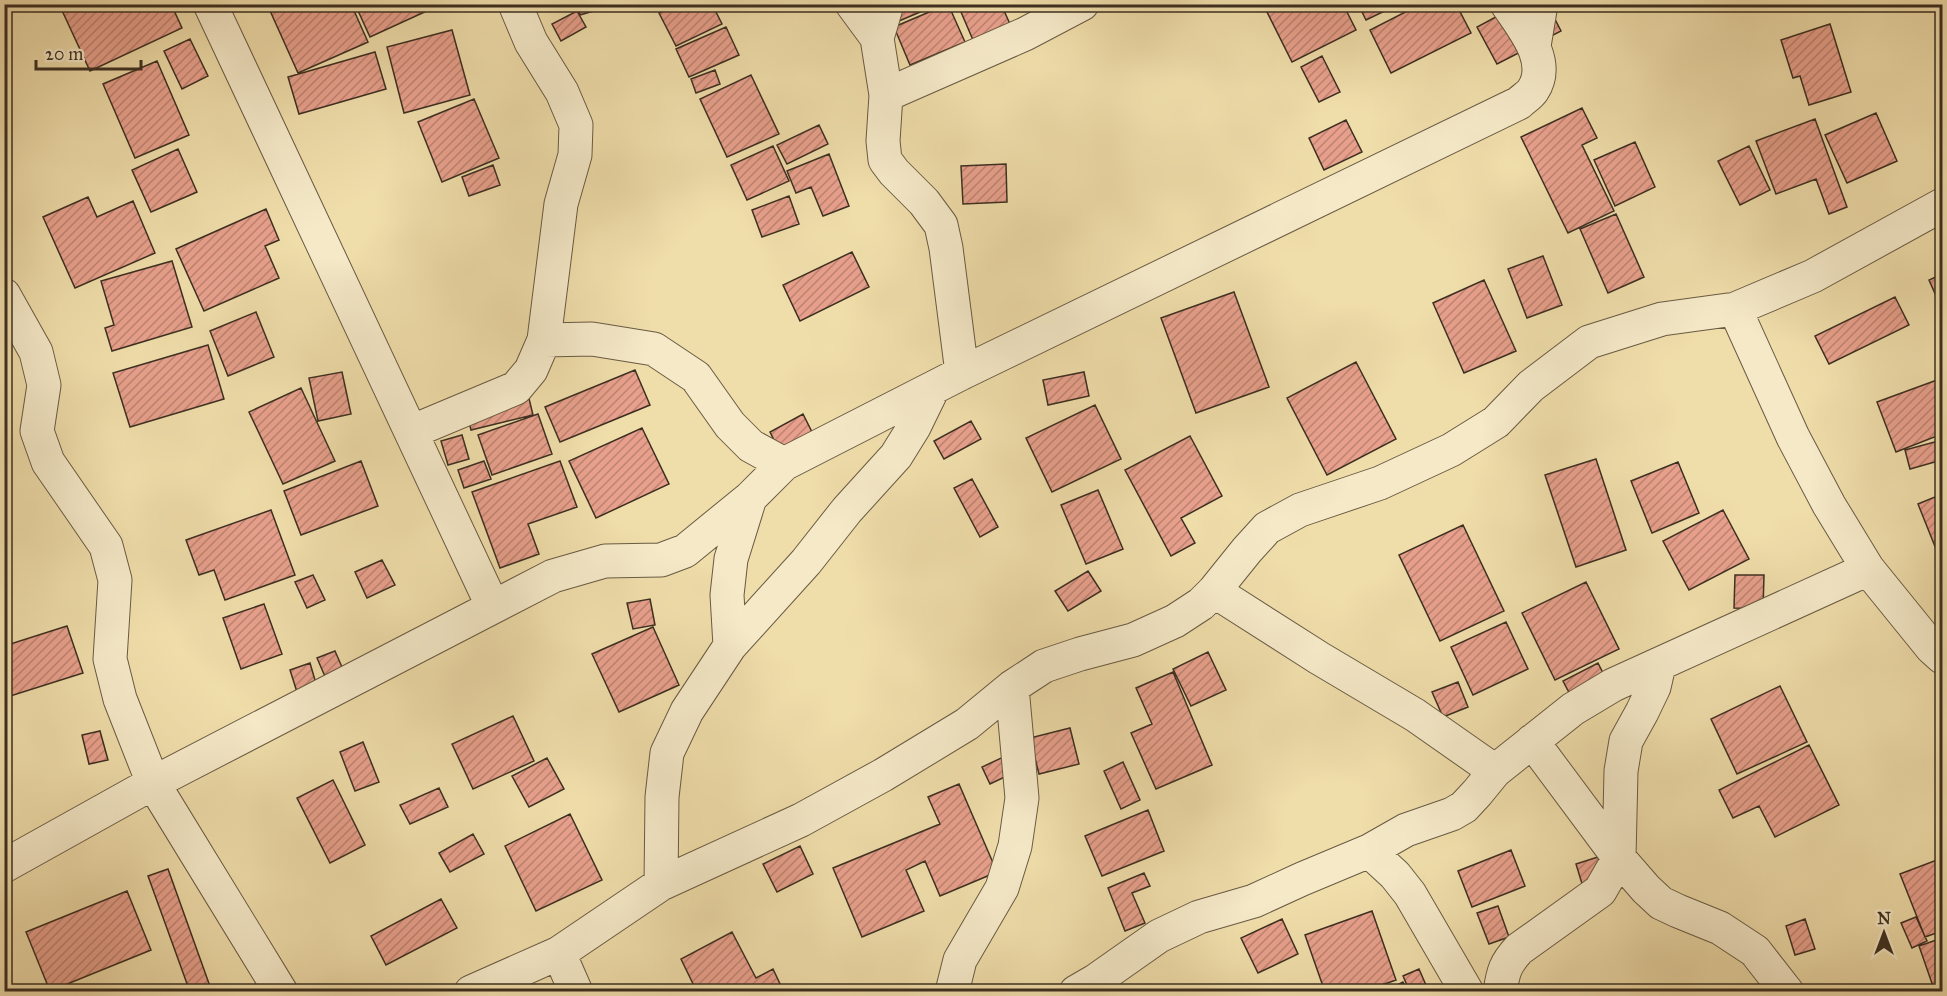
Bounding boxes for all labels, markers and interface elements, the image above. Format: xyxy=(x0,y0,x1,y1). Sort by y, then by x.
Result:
scale bar xyxy=(36,33,141,71)
text: 20 m xyxy=(45,43,83,65)
north arrow xyxy=(1854,903,1914,963)
text: N xyxy=(1877,909,1891,928)

